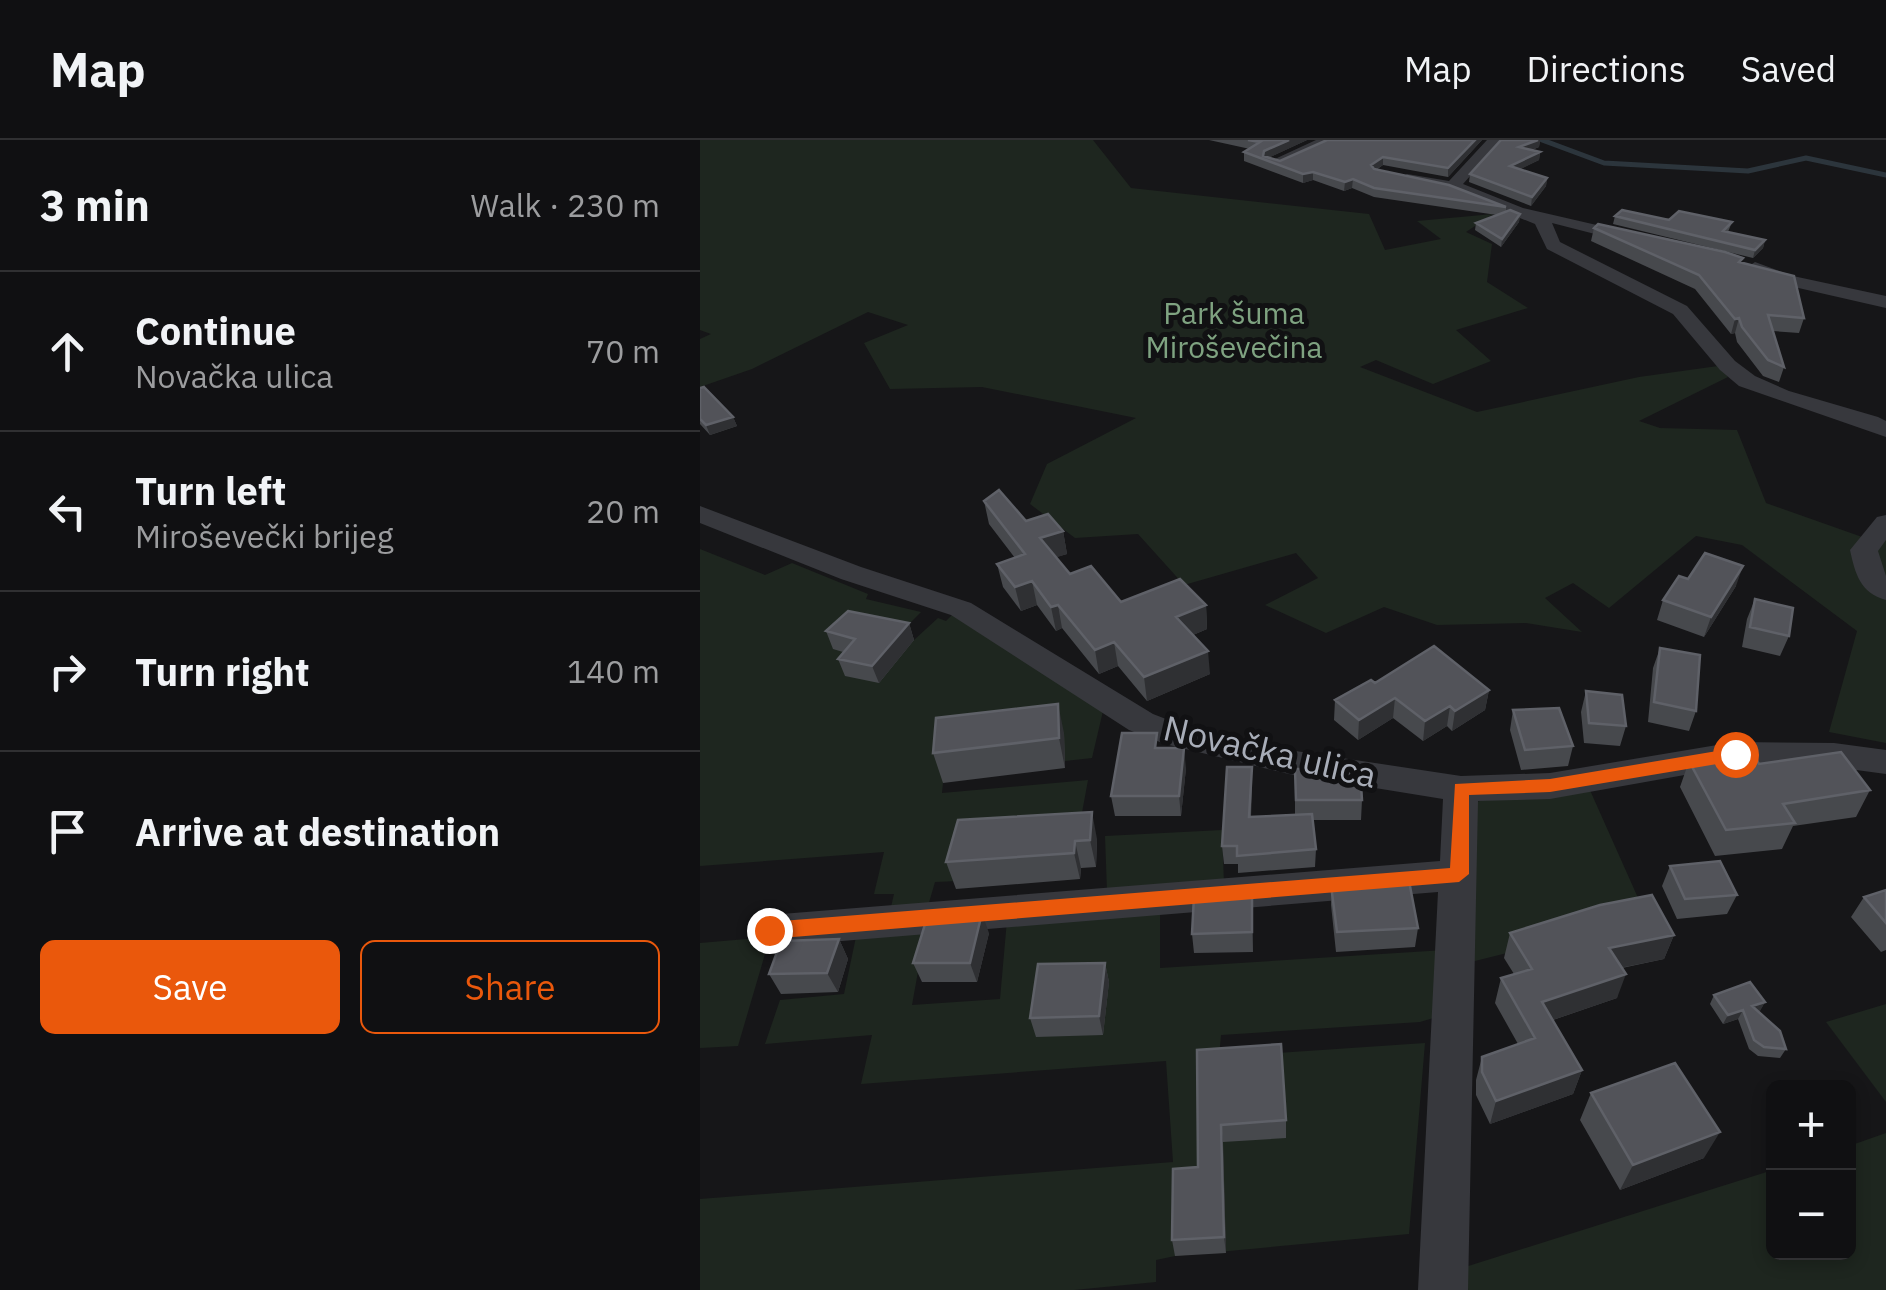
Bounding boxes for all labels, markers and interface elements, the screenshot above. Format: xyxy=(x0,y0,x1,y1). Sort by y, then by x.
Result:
text: Map xyxy=(50,38,146,100)
text: Map xyxy=(1404,46,1472,92)
text: Directions xyxy=(1527,46,1686,92)
text: Saved xyxy=(1741,46,1836,92)
text: 3 min xyxy=(40,178,150,233)
text: Walk · 230 m xyxy=(471,184,660,226)
park label: Park šuma Miroševečina xyxy=(1146,293,1323,366)
text: Continue xyxy=(135,306,296,355)
icon: ahead xyxy=(40,324,95,379)
text: 70 m xyxy=(586,330,660,372)
text: Novačka ulica xyxy=(135,355,333,397)
text: Turn left xyxy=(135,466,286,515)
icon: left xyxy=(40,484,95,539)
text: 20 m xyxy=(586,490,660,532)
text: Miroševečki brijeg xyxy=(135,515,394,557)
icon: right xyxy=(40,644,95,699)
text: Turn right xyxy=(135,647,310,696)
text: 140 m xyxy=(567,650,660,692)
street label: Novačka ulica xyxy=(1159,704,1381,798)
route start xyxy=(1713,732,1759,778)
icon: arrive xyxy=(40,804,95,859)
text: Arrive at destination xyxy=(135,807,500,856)
route end xyxy=(747,908,793,954)
button: Save xyxy=(40,940,340,1034)
button: Share xyxy=(360,940,660,1034)
map controls xyxy=(1766,1080,1856,1260)
button: + xyxy=(1766,1080,1856,1170)
button: − xyxy=(1766,1170,1856,1260)

